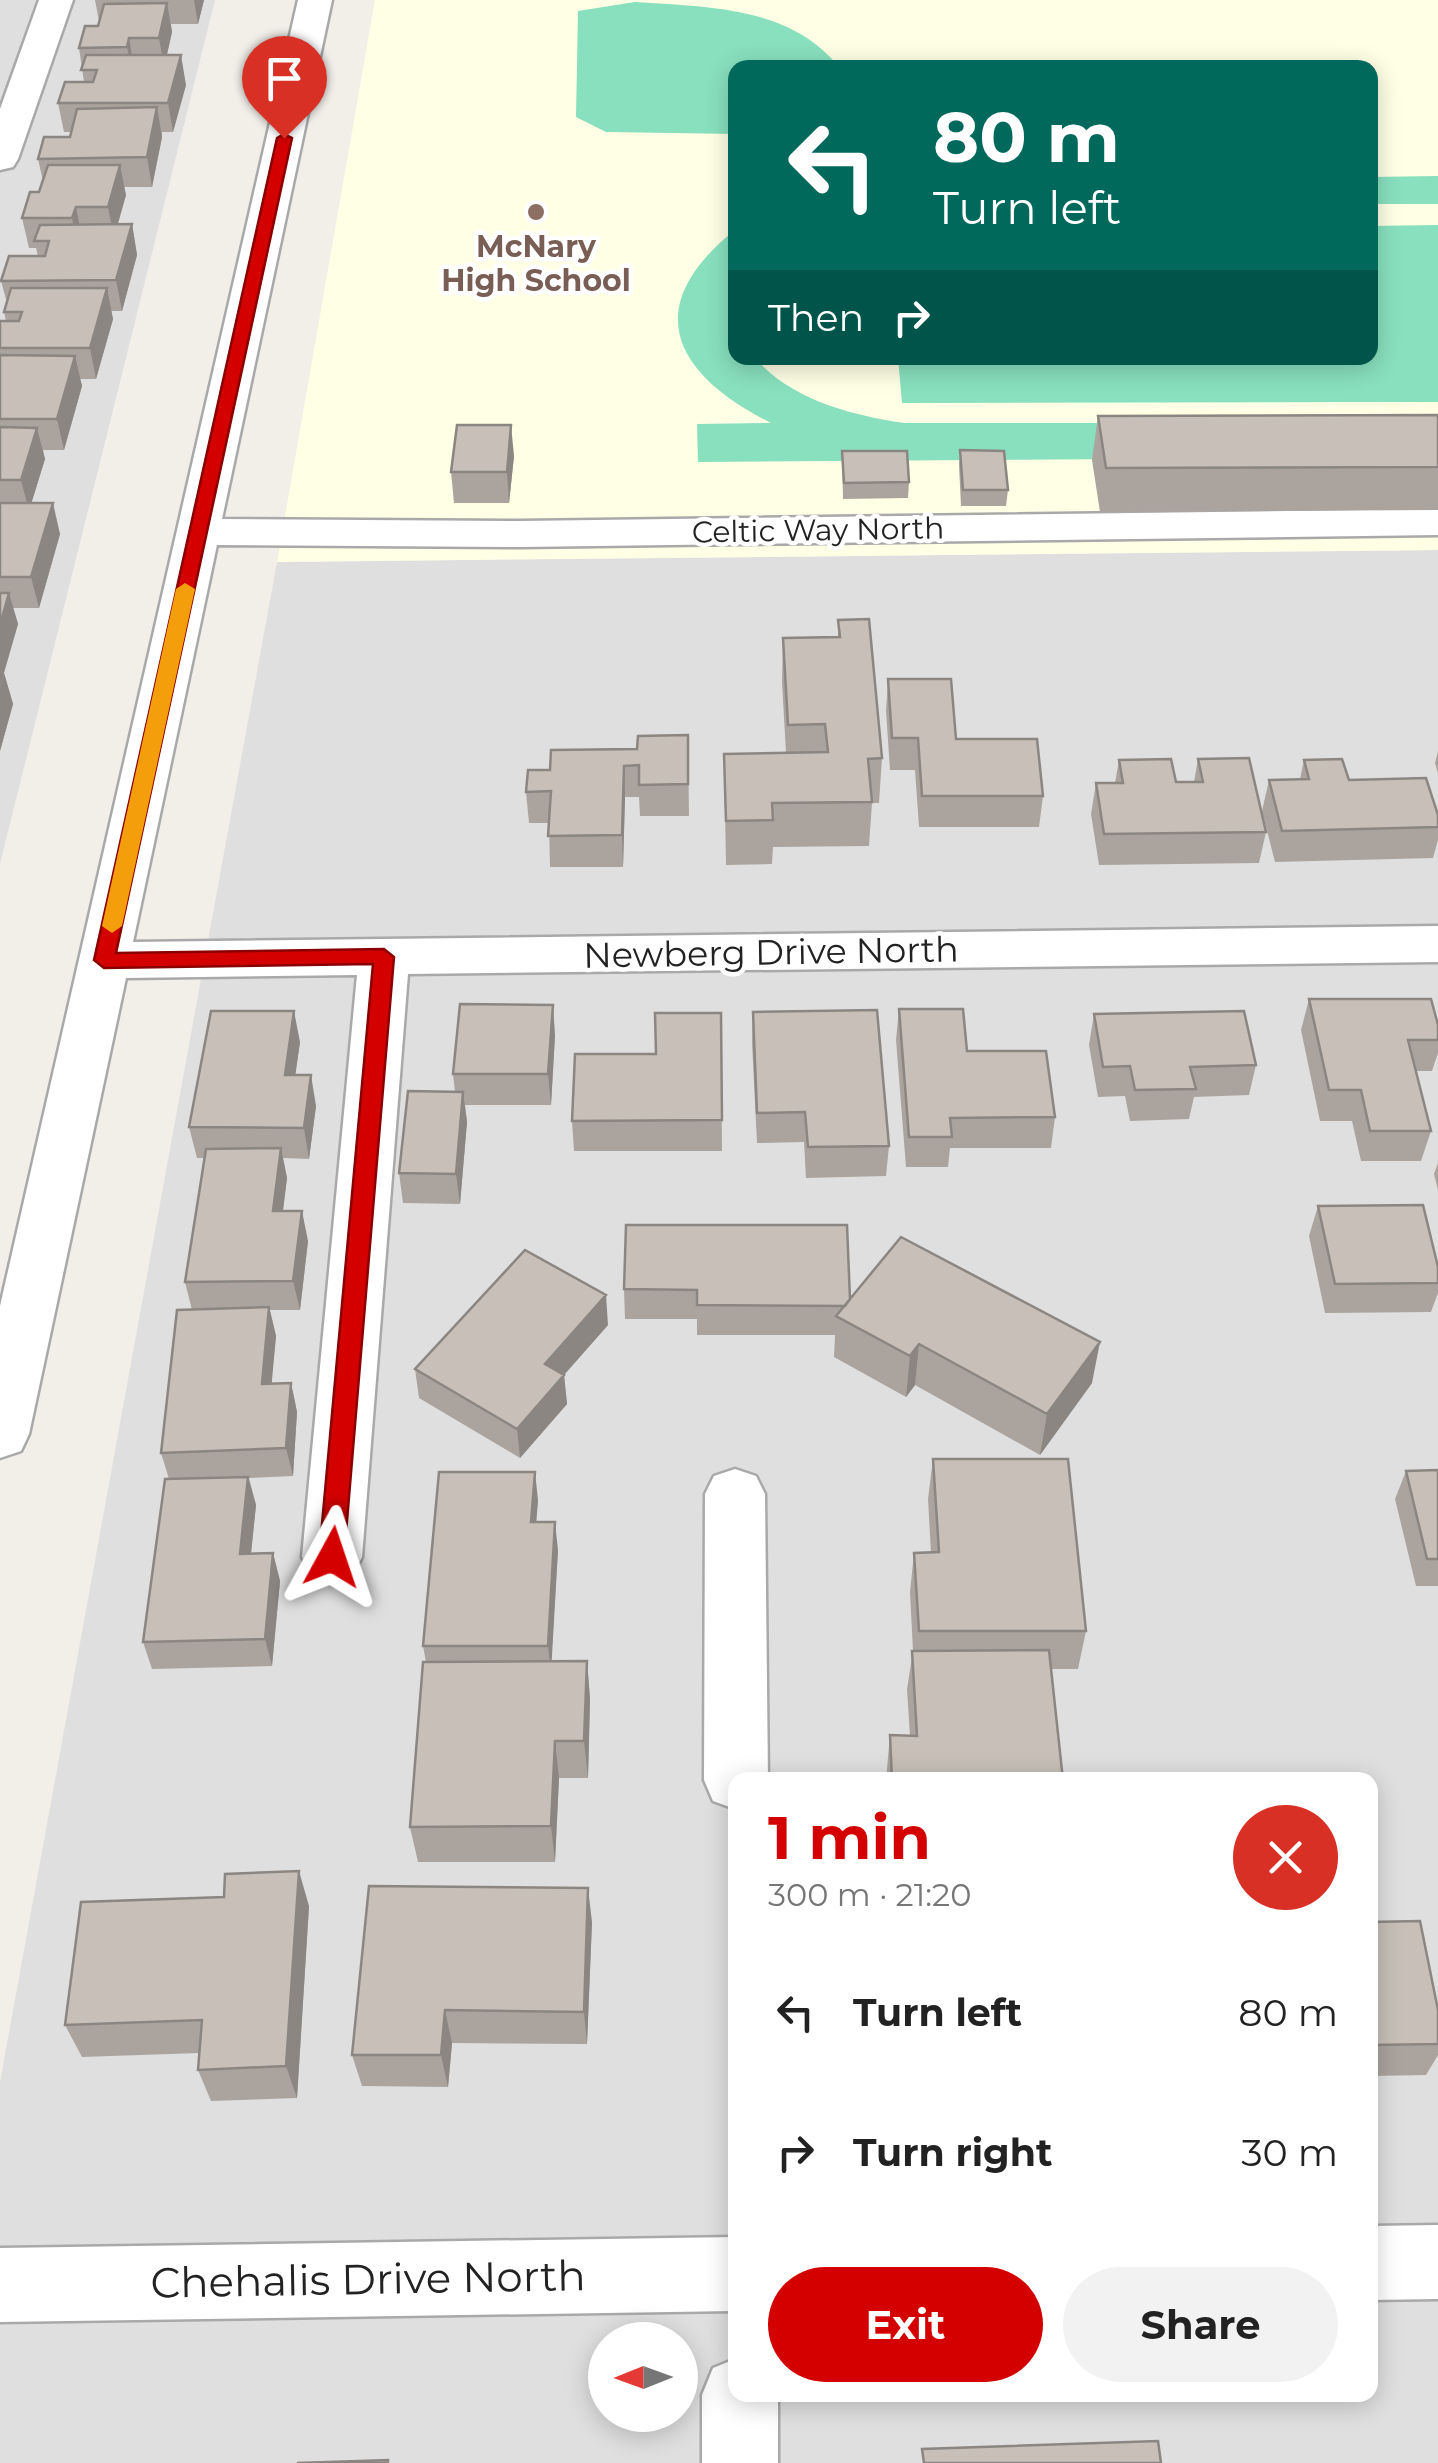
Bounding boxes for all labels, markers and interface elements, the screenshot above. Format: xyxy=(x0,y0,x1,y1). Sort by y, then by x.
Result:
pin xyxy=(242,36,327,139)
icon: arrive xyxy=(257,51,312,106)
text: 80 m xyxy=(933,94,1120,180)
icon: left xyxy=(768,100,898,230)
text: Turn left xyxy=(933,180,1121,235)
marker: McNary High School xyxy=(525,201,547,223)
place label: McNary High School xyxy=(441,228,631,299)
icon: right xyxy=(884,290,939,345)
text: Then xyxy=(768,294,864,341)
street label: Celtic Way North xyxy=(691,509,945,551)
street label: Newberg Drive North xyxy=(583,927,959,977)
position arrow xyxy=(280,1505,384,1609)
text: 1 min xyxy=(768,1801,931,1874)
button: close xyxy=(1233,1805,1338,1910)
text: 300 m · 21:20 xyxy=(768,1875,971,1914)
icon: left xyxy=(768,1985,823,2040)
text: Turn left xyxy=(853,1989,1022,2036)
text: 80 m xyxy=(1238,1989,1338,2036)
icon: right xyxy=(768,2125,823,2180)
text: Turn right xyxy=(853,2129,1052,2176)
text: 30 m xyxy=(1241,2129,1338,2176)
street label: Chehalis Drive North xyxy=(150,2249,586,2309)
button: Exit xyxy=(768,2267,1043,2382)
button: Share xyxy=(1063,2267,1338,2382)
north arrow xyxy=(588,2322,698,2432)
map controls xyxy=(588,2322,698,2432)

